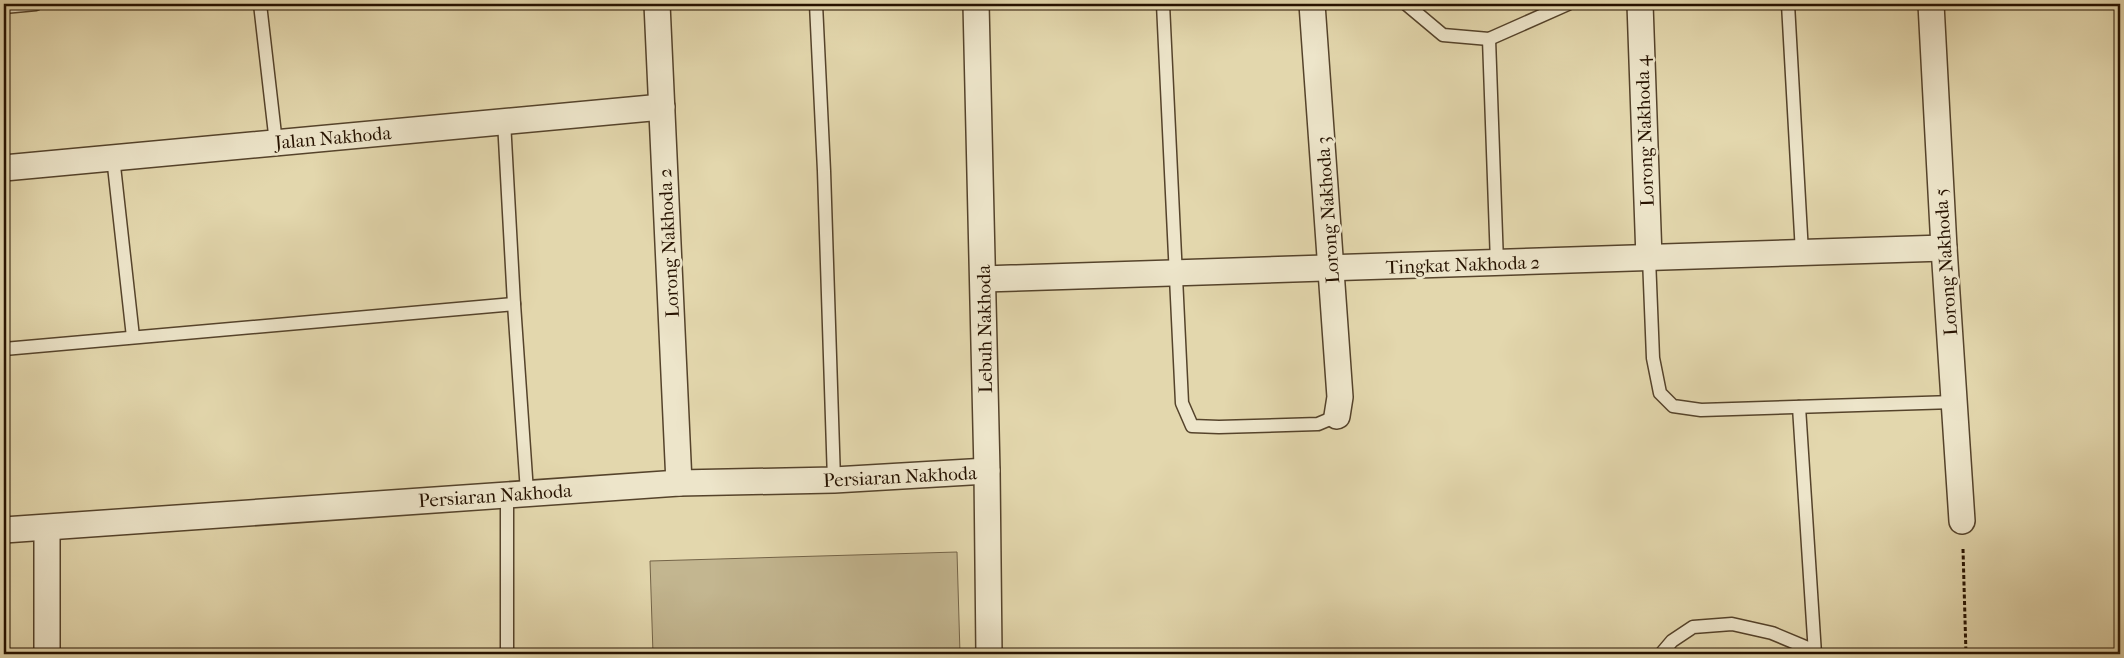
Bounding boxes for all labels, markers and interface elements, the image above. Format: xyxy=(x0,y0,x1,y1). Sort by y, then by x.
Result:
street label: Lorong Nakhoda 4 xyxy=(1631,54,1659,207)
street label: Jalan Nakhoda xyxy=(272,122,392,154)
street label: Lorong Nakhoda 3 xyxy=(1312,136,1344,284)
street label: Lorong Nakhoda 2 xyxy=(654,167,684,318)
street label: Lorong Nakhoda 5 xyxy=(1930,187,1962,337)
street label: Tingkat Nakhoda 2 xyxy=(1386,251,1541,279)
street label: Lebuh Nakhoda xyxy=(973,265,997,393)
street label: Persiaran Nakhoda xyxy=(823,462,978,492)
street label: Persiaran Nakhoda xyxy=(418,480,573,512)

